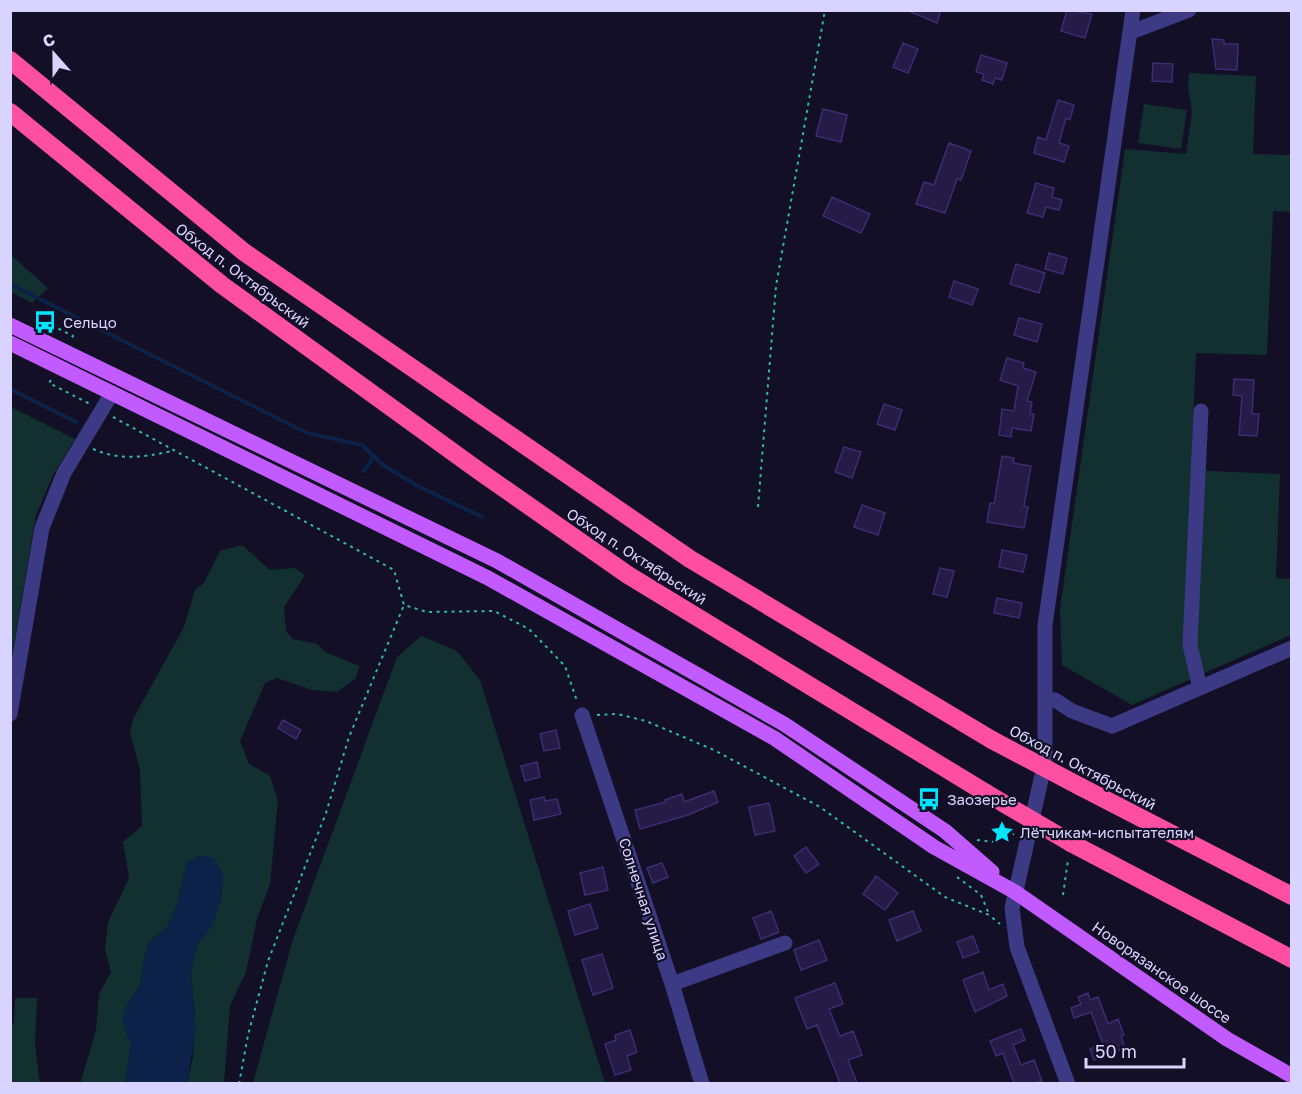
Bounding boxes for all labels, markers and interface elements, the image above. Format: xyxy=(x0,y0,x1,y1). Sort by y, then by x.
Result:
north arrow xyxy=(24,24,84,84)
text: С xyxy=(40,29,58,51)
street label: Обход п. Октябрьский xyxy=(172,219,314,331)
bus stop icon: Сельцо xyxy=(32,309,58,335)
place label: Сельцо xyxy=(63,313,117,331)
street label: Обход п. Октябрьский xyxy=(564,504,710,608)
street label: Обход п. Октябрьский xyxy=(1007,721,1159,813)
bus stop icon: Заозерье xyxy=(916,786,942,812)
place label: Заозерье xyxy=(947,790,1017,808)
place icon: Лётчикам-испытателям xyxy=(989,819,1015,845)
place label: Лётчикам-испытателям xyxy=(1020,823,1194,841)
street label: Солнечная улица xyxy=(616,835,672,963)
street label: Новорязанское шоссе xyxy=(1089,917,1235,1027)
scale bar xyxy=(1086,1031,1184,1069)
text: 50 m xyxy=(1095,1040,1137,1062)

